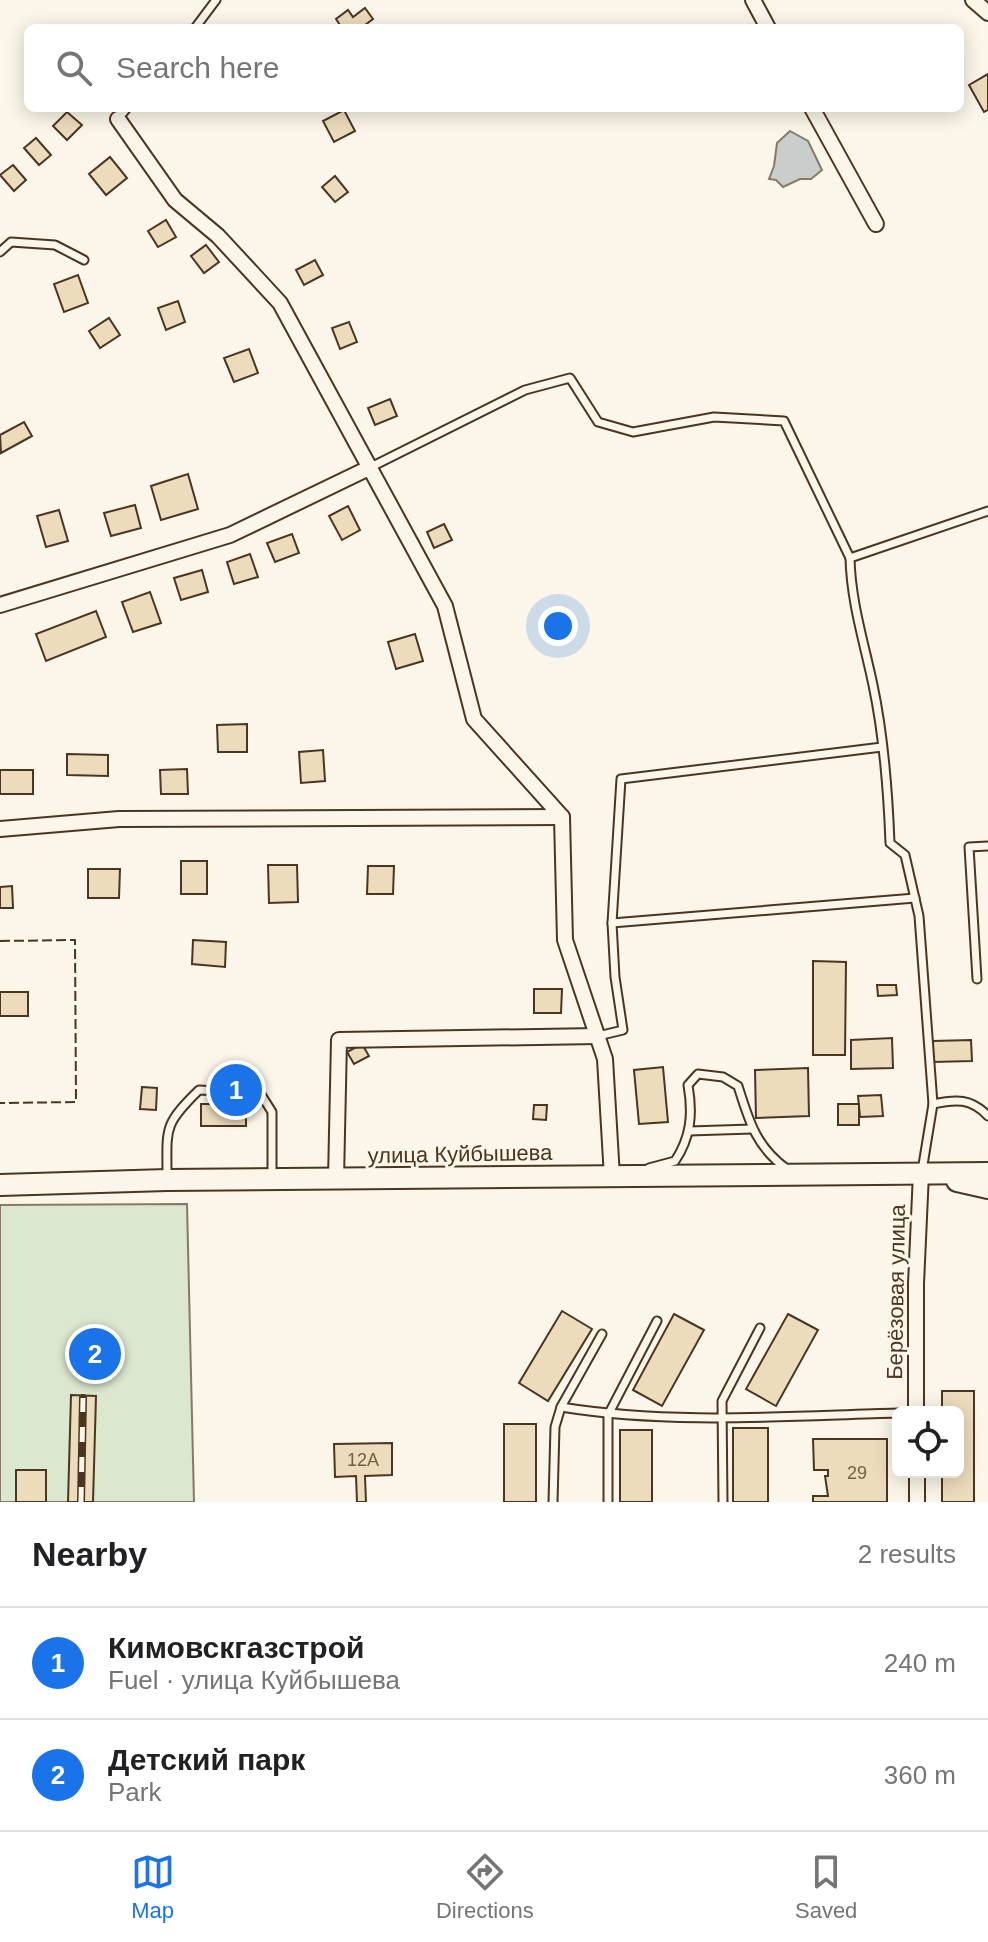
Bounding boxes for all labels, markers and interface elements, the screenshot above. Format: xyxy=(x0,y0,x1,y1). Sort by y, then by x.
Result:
search box xyxy=(24,24,964,112)
icon: search xyxy=(52,46,96,90)
text: Search here xyxy=(116,51,279,84)
your location xyxy=(538,606,578,646)
pin: 1 xyxy=(210,1060,262,1120)
street label: улица Куйбышева xyxy=(367,1140,553,1168)
street label: Берёзовая улица xyxy=(882,1203,910,1380)
pin: 2 xyxy=(69,1324,121,1384)
map controls xyxy=(892,1406,964,1478)
button: locate xyxy=(892,1406,964,1478)
house number: 12А xyxy=(347,1450,379,1470)
house number: 29 xyxy=(847,1463,867,1483)
text: Nearby xyxy=(32,1535,147,1573)
text: 2 results xyxy=(858,1539,956,1569)
text: Кимовскгазстрой xyxy=(108,1631,364,1664)
text: 1 xyxy=(51,1648,65,1678)
text: 240 m xyxy=(884,1648,956,1678)
text: Fuel · улица Куйбышева xyxy=(108,1665,400,1695)
text: Детский парк xyxy=(108,1743,305,1776)
text: 2 xyxy=(51,1760,65,1790)
text: 360 m xyxy=(884,1760,956,1790)
text: Park xyxy=(108,1777,161,1807)
tab: Map xyxy=(131,1850,175,1924)
tab: Directions xyxy=(436,1850,534,1924)
tab: Saved xyxy=(795,1850,857,1924)

